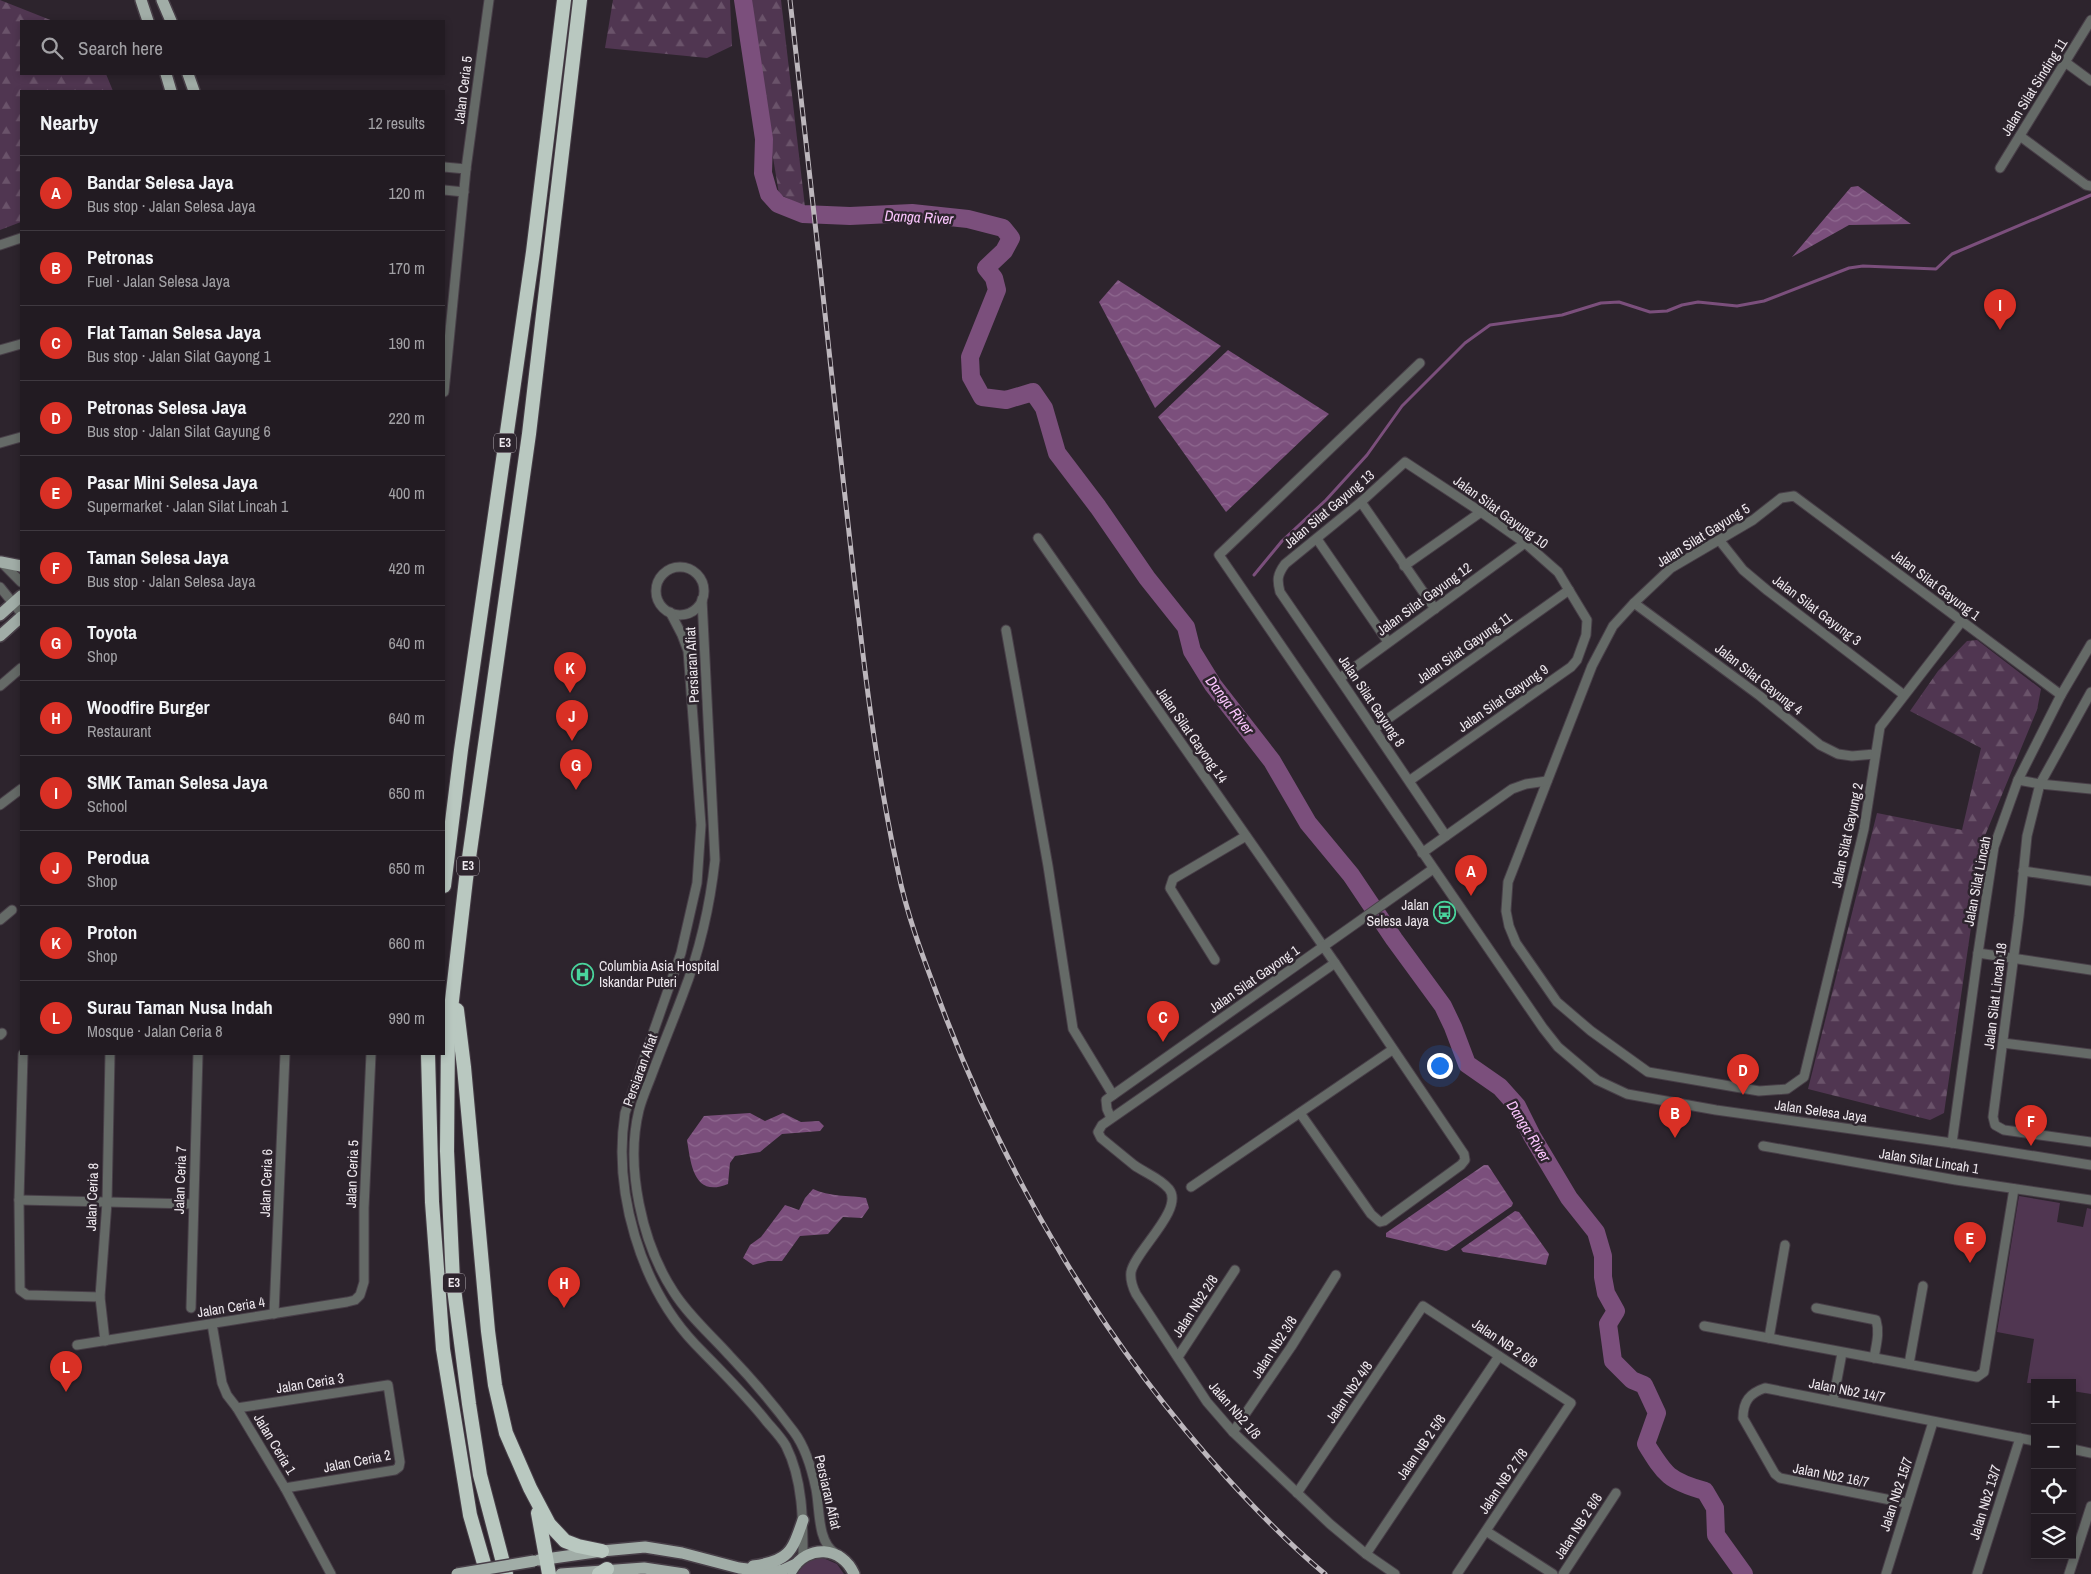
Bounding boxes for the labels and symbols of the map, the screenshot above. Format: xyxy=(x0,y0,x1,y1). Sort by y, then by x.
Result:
street label: Jalan Silat Sinding 11 xyxy=(1997,34,2071,139)
street label: Jalan Ceria 5 xyxy=(450,55,476,125)
water label: Danga River xyxy=(884,205,955,229)
pin: I xyxy=(1984,289,2016,330)
road number: E3 xyxy=(494,433,516,452)
street label: Jalan Silat Gayung 13 xyxy=(1280,466,1378,552)
street label: Jalan Silat Gayung 10 xyxy=(1450,472,1552,552)
street label: Jalan Silat Gayung 5 xyxy=(1653,499,1753,571)
street label: Jalan Silat Gayung 1 xyxy=(1888,546,1984,625)
street label: Jalan Silat Gayung 12 xyxy=(1373,559,1475,639)
street label: Jalan Silat Gayung 3 xyxy=(1769,571,1865,649)
street label: Jalan Silat Gayung 11 xyxy=(1413,608,1516,688)
street label: Persiaran Afiat xyxy=(681,627,703,703)
street label: Jalan Silat Gayung 4 xyxy=(1711,639,1807,719)
pin: K xyxy=(554,652,586,693)
street label: Jalan Silat Gayung 8 xyxy=(1335,652,1409,750)
street label: Jalan Silat Gayung 9 xyxy=(1454,660,1552,736)
water label: Danga River xyxy=(1201,671,1260,740)
street label: Jalan Silat Gayong 14 xyxy=(1152,684,1232,787)
pin: J xyxy=(556,700,588,741)
pin: G xyxy=(560,749,592,790)
street label: Jalan Silat Gayung 2 xyxy=(1827,781,1867,889)
street label: Jalan Silat Lincah xyxy=(1959,834,1995,928)
pin: A xyxy=(1455,855,1487,896)
road number: E3 xyxy=(457,856,479,876)
place label: Jalan Selesa Jaya xyxy=(1366,896,1430,930)
bus stop icon: Jalan Selesa Jaya xyxy=(1433,901,1457,925)
street label: Jalan Silat Gayong 1 xyxy=(1205,941,1303,1017)
street label: Jalan Silat Lincah 18 xyxy=(1980,942,2010,1050)
place label: Columbia Asia Hospital Iskandar Puteri xyxy=(599,957,719,991)
hospital icon: Columbia Asia Hospital Iskandar Puteri xyxy=(571,962,595,986)
pin: C xyxy=(1147,1001,1179,1042)
street label: Persiaran Afiat xyxy=(619,1031,661,1109)
your location xyxy=(1427,1053,1453,1079)
pin: D xyxy=(1727,1054,1759,1095)
water label: Danga River xyxy=(1502,1096,1557,1167)
street label: Jalan Selesa Jaya xyxy=(1774,1096,1869,1126)
pin: B xyxy=(1659,1097,1691,1138)
pin: F xyxy=(2015,1105,2047,1146)
street label: Jalan Ceria 5 xyxy=(342,1140,362,1208)
street label: Jalan Silat Lincah 1 xyxy=(1878,1144,1981,1178)
street label: Jalan Ceria 7 xyxy=(170,1146,190,1214)
street label: Jalan Ceria 6 xyxy=(256,1149,276,1217)
street label: Jalan Ceria 8 xyxy=(82,1163,102,1231)
pin: E xyxy=(1954,1222,1986,1263)
pin: H xyxy=(548,1267,580,1308)
street label: Jalan Nb2 2/8 xyxy=(1168,1271,1222,1341)
road number: E3 xyxy=(443,1274,465,1292)
street label: Jalan Ceria 4 xyxy=(196,1293,267,1321)
street label: Jalan Nb2 3/8 xyxy=(1247,1312,1301,1382)
street label: Jalan NB 2 6/8 xyxy=(1469,1314,1541,1372)
pin: L xyxy=(50,1351,82,1392)
street label: Jalan Nb2 4/8 xyxy=(1322,1358,1376,1426)
street label: Jalan Ceria 3 xyxy=(275,1369,345,1397)
street label: Jalan Nb2 14/7 xyxy=(1807,1374,1887,1406)
street label: Jalan Nb2 1/8 xyxy=(1205,1377,1265,1443)
street label: Jalan Ceria 1 xyxy=(250,1410,301,1478)
street label: Jalan NB 2 5/8 xyxy=(1392,1411,1450,1483)
street label: Jalan NB 2 7/8 xyxy=(1474,1445,1532,1517)
street label: Jalan Ceria 2 xyxy=(322,1446,392,1476)
street label: Persiaran Afiat xyxy=(811,1453,845,1531)
street label: Jalan Nb2 15/7 xyxy=(1876,1454,1916,1534)
street label: Jalan Nb2 16/7 xyxy=(1791,1459,1871,1491)
street label: Jalan Nb2 13/7 xyxy=(1965,1462,2005,1542)
street label: Jalan NB 2 8/8 xyxy=(1550,1490,1606,1562)

